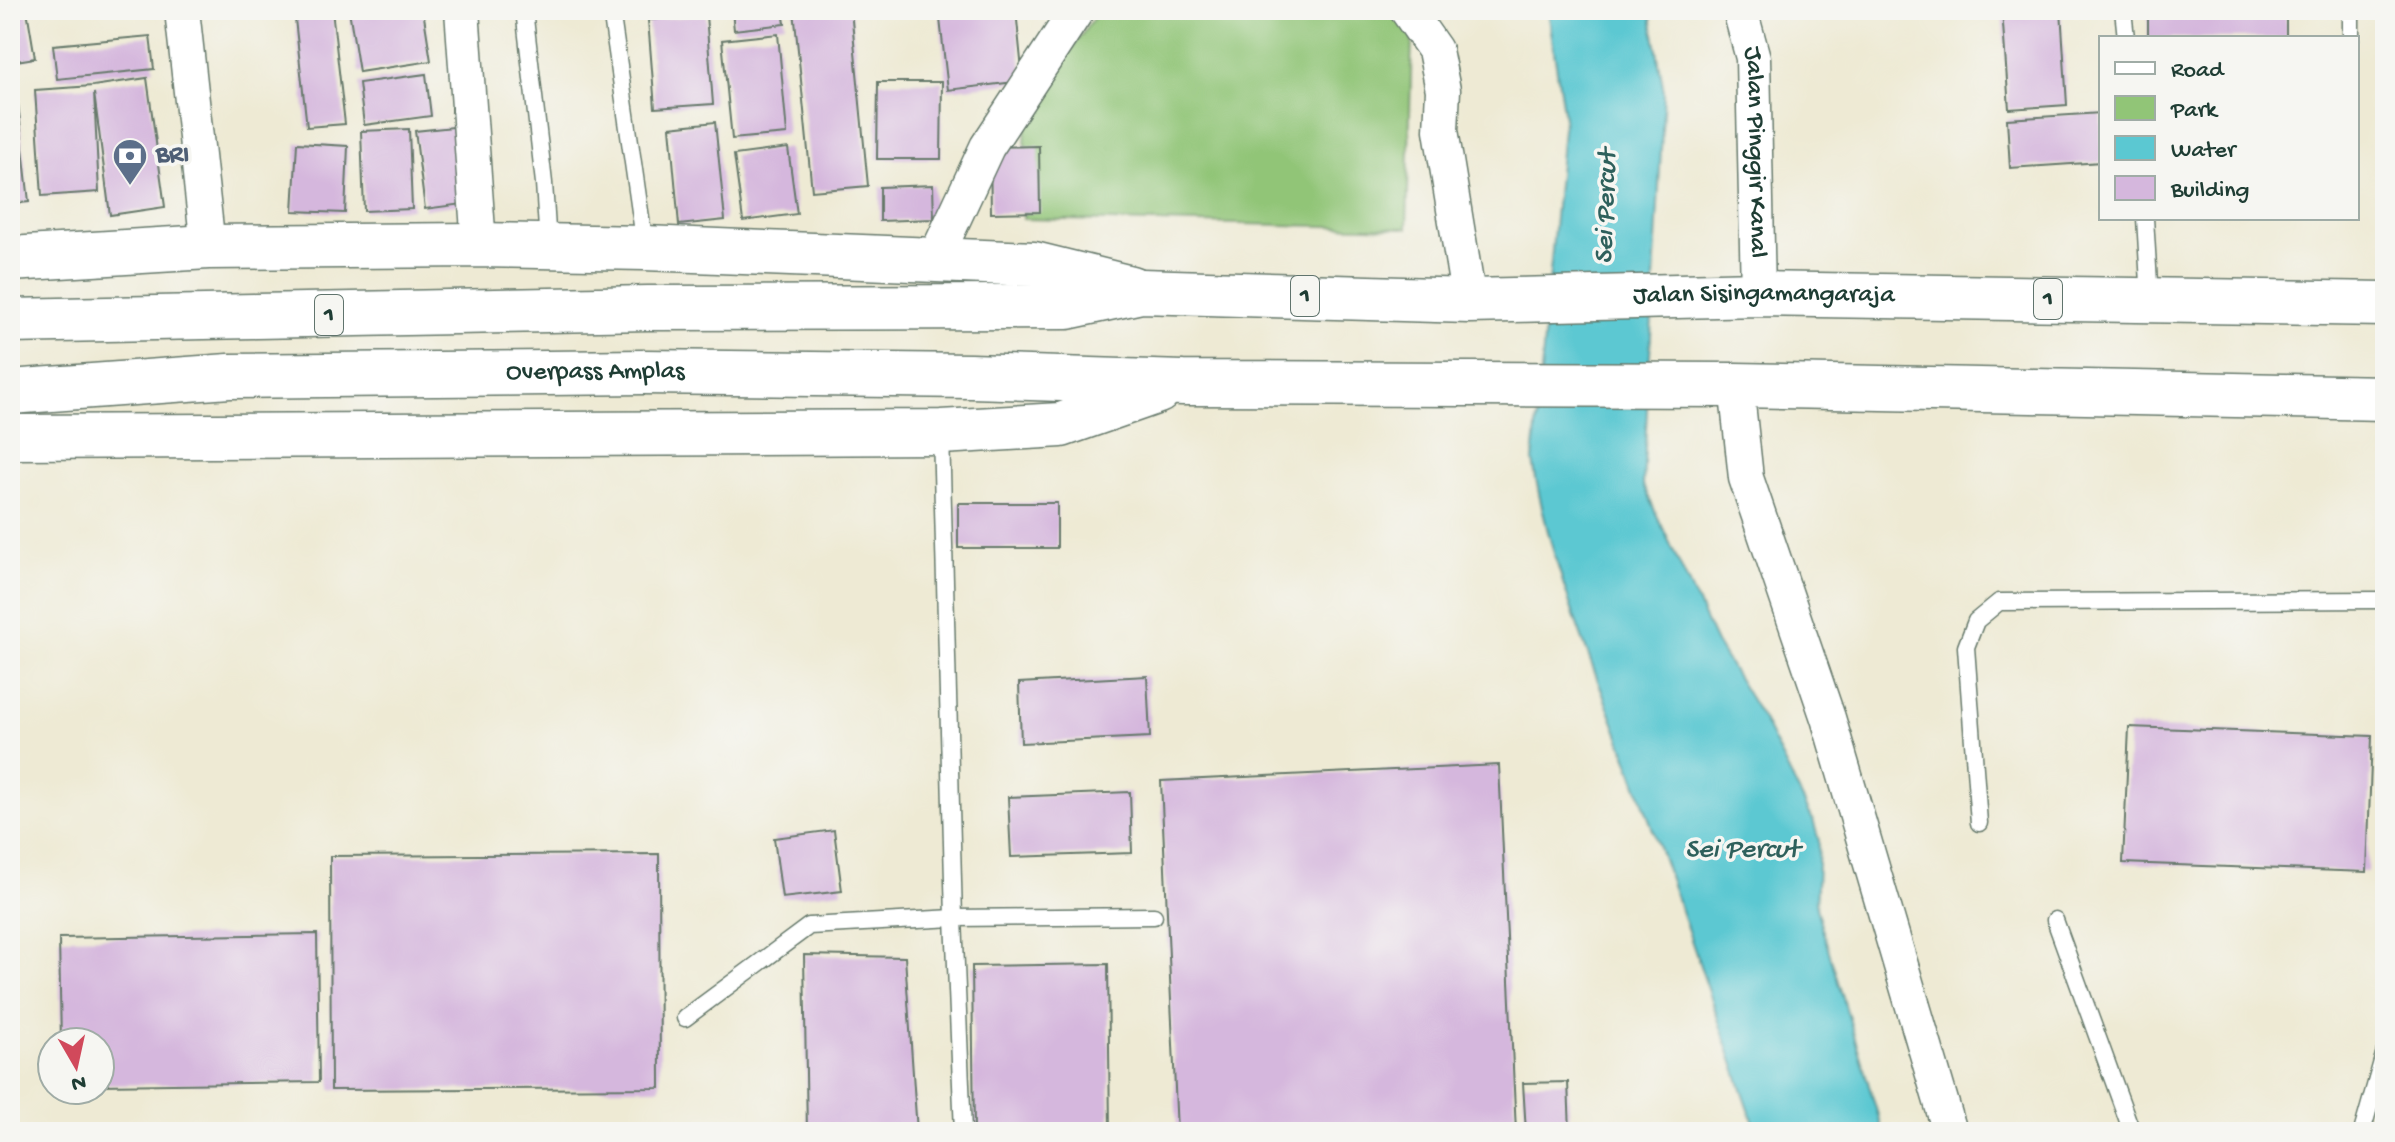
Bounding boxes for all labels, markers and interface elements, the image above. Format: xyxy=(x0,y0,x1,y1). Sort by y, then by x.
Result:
legend xyxy=(2099,36,2359,220)
street label: Jalan Pinggir Kanal xyxy=(1735,43,1773,258)
text: Road xyxy=(2171,57,2225,86)
text: Park xyxy=(2170,97,2219,126)
bank icon: BRI xyxy=(111,137,149,187)
text: Water xyxy=(2171,137,2238,166)
place label: BRI xyxy=(155,141,189,172)
water label: Sei Percut xyxy=(1589,145,1626,265)
text: Building xyxy=(2170,177,2249,206)
road number: 1 xyxy=(1291,276,1319,316)
street label: Jalan Sisingamangaraja xyxy=(1633,278,1897,313)
road number: 1 xyxy=(2034,279,2062,319)
road number: 1 xyxy=(315,295,343,335)
street label: Overpass Amplas xyxy=(506,356,686,389)
water label: Sei Percut xyxy=(1685,834,1804,867)
north arrow xyxy=(36,1026,116,1106)
text: N xyxy=(69,1068,88,1096)

